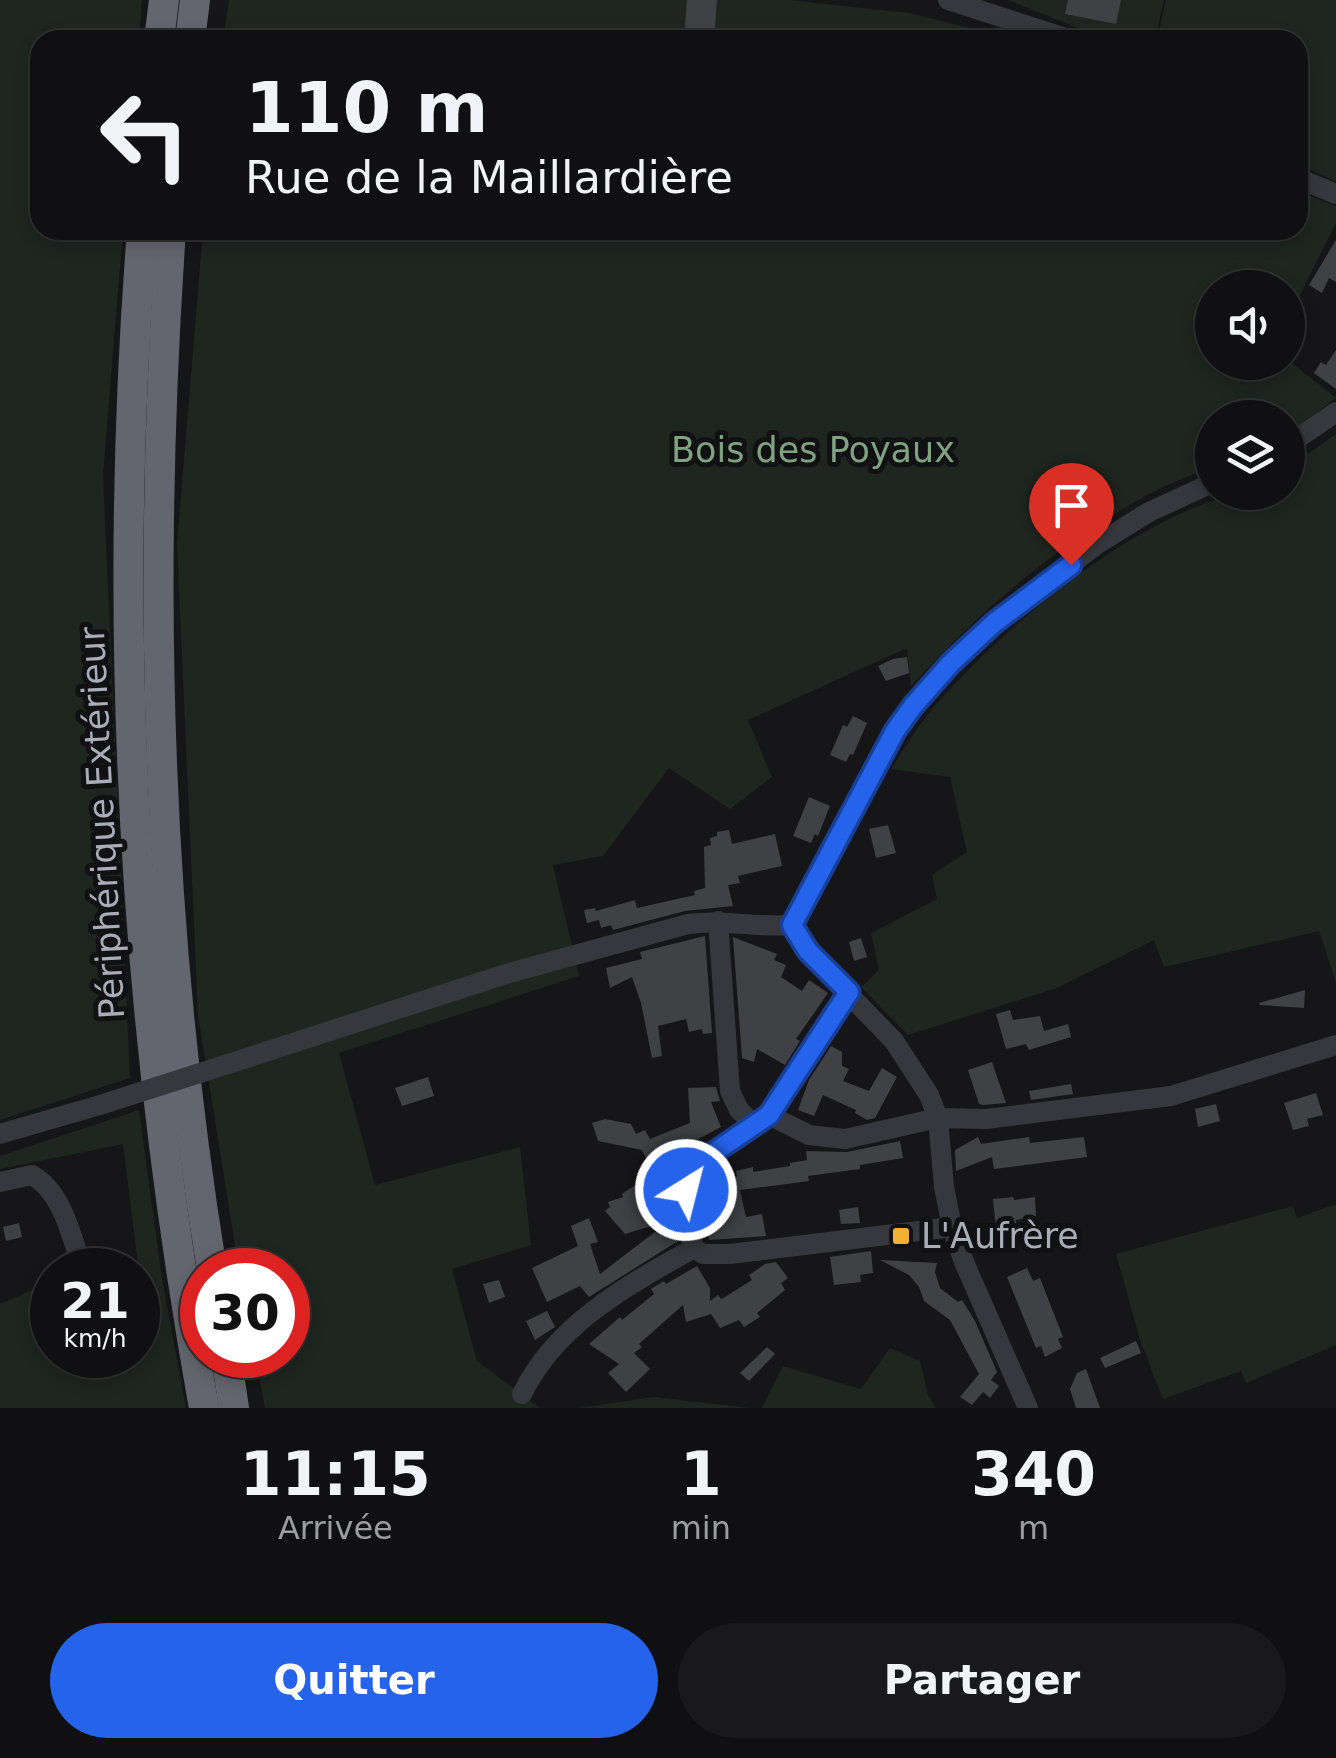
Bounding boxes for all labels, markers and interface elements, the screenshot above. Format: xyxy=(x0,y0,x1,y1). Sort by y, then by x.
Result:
text: 110 m xyxy=(245,67,488,149)
icon: left xyxy=(80,70,210,200)
text: Rue de la Maillardière xyxy=(245,151,733,204)
map controls xyxy=(1195,270,1305,510)
button: sound xyxy=(1195,270,1305,380)
button: layers xyxy=(1195,400,1305,510)
park label: Bois des Poyaux xyxy=(671,430,955,470)
pin xyxy=(1029,463,1114,566)
icon: arrive xyxy=(1044,478,1099,533)
street label: Périphérique Extérieur xyxy=(72,625,132,1020)
position arrow xyxy=(634,1138,738,1242)
place label: L'Aufrère xyxy=(921,1216,1079,1256)
marker: L'Aufrère xyxy=(890,1225,912,1247)
speed limit sign: 30 xyxy=(180,1248,310,1378)
text: 21 xyxy=(60,1272,130,1330)
text: km/h xyxy=(63,1324,127,1353)
text: 11:15 xyxy=(240,1439,431,1509)
text: 1 xyxy=(680,1439,722,1509)
text: 340 xyxy=(971,1439,1096,1509)
text: Arrivée xyxy=(278,1509,393,1547)
text: min xyxy=(671,1509,731,1547)
text: m xyxy=(1018,1509,1049,1547)
button: Quitter xyxy=(50,1623,658,1738)
button: Partager xyxy=(678,1623,1286,1738)

